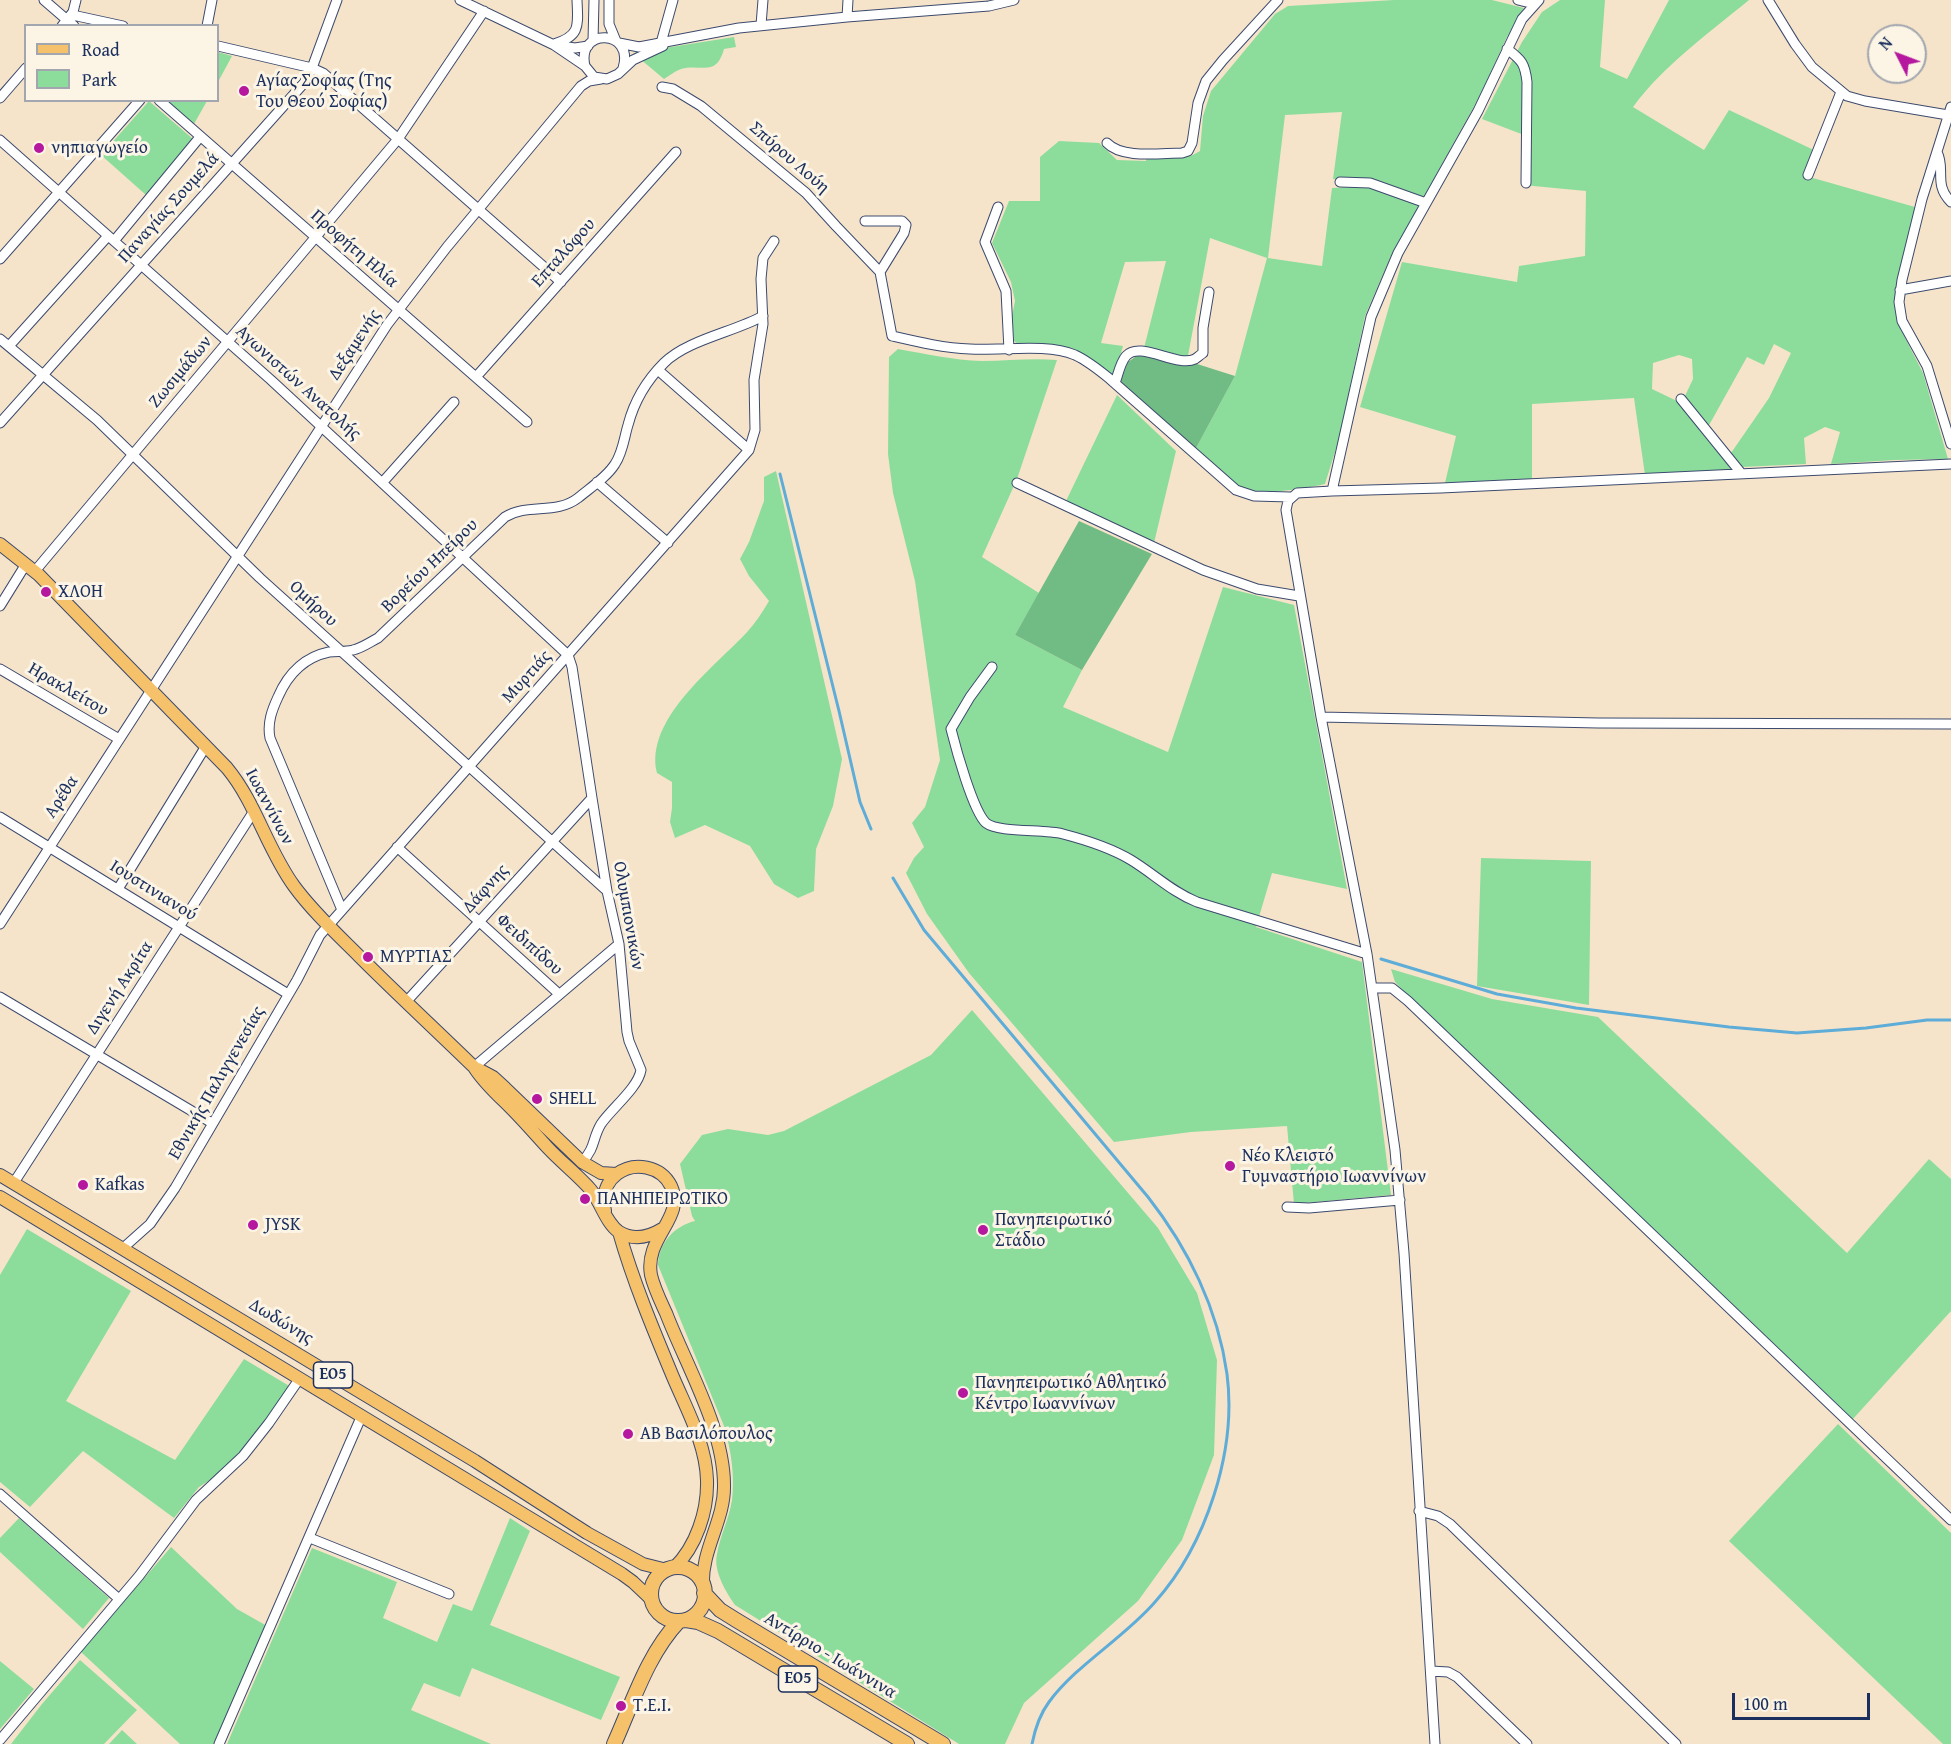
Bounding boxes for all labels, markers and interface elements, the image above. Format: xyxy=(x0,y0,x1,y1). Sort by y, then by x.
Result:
legend xyxy=(24,24,219,102)
north arrow xyxy=(1867,24,1927,84)
text: N xyxy=(1873,31,1898,55)
text: Road xyxy=(82,36,120,63)
text: Park xyxy=(82,66,117,93)
place label: Αγίας Σοφίας (Της Του Θεού Σοφίας) xyxy=(256,70,392,112)
marker: Αγίας Σοφίας (Της Του Θεού Σοφίας) xyxy=(237,84,251,98)
street label: Σπύρου Λούη xyxy=(745,117,833,199)
place label: νηπιαγωγείο xyxy=(51,137,148,159)
marker: νηπιαγωγείο xyxy=(32,141,46,155)
street label: Παναγίας Σουμελά xyxy=(114,148,224,268)
street label: Προφήτη Ηλία xyxy=(306,205,402,293)
street label: Επταλόφου xyxy=(527,214,601,292)
street label: Δεξαμενής xyxy=(324,306,386,384)
street label: Αγωνιστών Ανατολής xyxy=(231,321,365,445)
street label: Ζωσιμάδων xyxy=(145,332,217,412)
street label: Βορείου Ηπείρου xyxy=(377,514,483,618)
street label: Ομήρου xyxy=(284,576,342,632)
place label: ΧΛΟΗ xyxy=(58,581,103,603)
marker: ΧΛΟΗ xyxy=(39,585,53,599)
street label: Μυρτιάς xyxy=(498,646,556,708)
street label: Ηρακλείτου xyxy=(24,658,112,722)
street label: Ιωαννίνων xyxy=(240,765,298,849)
street label: Αρέθα xyxy=(40,772,84,822)
street label: Ιουστινιανού xyxy=(105,856,201,926)
street label: Δάφνης xyxy=(458,860,514,918)
street label: Ολυμπιονικών xyxy=(608,860,648,972)
street label: Φειδιπίδου xyxy=(491,909,567,981)
street label: Διγενή Ακρίτα xyxy=(82,937,158,1039)
place label: ΜΥΡΤΙΑΣ xyxy=(380,946,451,968)
marker: ΜΥΡΤΙΑΣ xyxy=(361,950,375,964)
street label: Εθνικής Παλιγγενεσίας xyxy=(164,1002,270,1164)
place label: SHELL xyxy=(549,1088,596,1110)
marker: SHELL xyxy=(530,1092,544,1106)
place label: Νέο Κλειστό Γυμναστήριο Ιωαννίνων xyxy=(1242,1145,1426,1188)
marker: Νέο Κλειστό Γυμναστήριο Ιωαννίνων xyxy=(1223,1159,1237,1173)
place label: Kafkas xyxy=(95,1174,145,1196)
marker: Kafkas xyxy=(76,1178,90,1192)
place label: ΠΑΝΗΠΕΙΡΩΤΙΚΟ xyxy=(597,1188,728,1210)
marker: ΠΑΝΗΠΕΙΡΩΤΙΚΟ xyxy=(578,1192,592,1206)
place label: Πανηπειρωτικό Στάδιο xyxy=(995,1209,1112,1252)
place label: JYSK xyxy=(265,1214,301,1236)
marker: JYSK xyxy=(246,1218,260,1232)
marker: Πανηπειρωτικό Στάδιο xyxy=(976,1223,990,1237)
street label: Δωδώνης xyxy=(245,1294,317,1350)
road number: ΕΟ5 xyxy=(314,1362,352,1388)
place label: Πανηπειρωτικό Αθλητικό Κέντρο Ιωαννίνων xyxy=(975,1372,1167,1414)
marker: Πανηπειρωτικό Αθλητικό Κέντρο Ιωαννίνων xyxy=(956,1386,970,1400)
place label: ΑΒ Βασιλόπουλος xyxy=(640,1423,773,1445)
marker: ΑΒ Βασιλόπουλος xyxy=(621,1427,635,1441)
street label: Αντίρριο - Ιωάννινα xyxy=(760,1608,900,1704)
road number: ΕΟ5 xyxy=(778,1666,818,1692)
scale bar xyxy=(1735,1681,1873,1719)
text: 100 m xyxy=(1743,1690,1788,1717)
place label: Τ.Ε.Ι. xyxy=(633,1695,671,1717)
marker: Τ.Ε.Ι. xyxy=(614,1699,628,1713)

